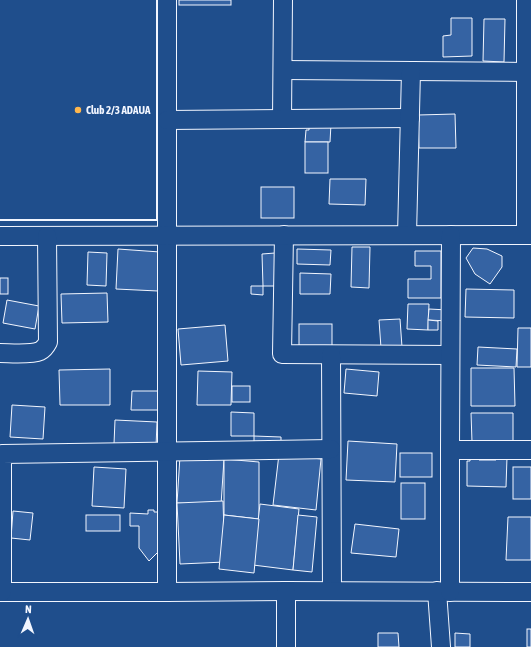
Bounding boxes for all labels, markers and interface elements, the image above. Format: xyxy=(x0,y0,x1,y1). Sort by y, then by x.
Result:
place label: Club 2/3 ADAUA xyxy=(86,104,151,116)
marker: Club 2/3 ADAUA xyxy=(73,105,83,115)
north arrow xyxy=(8,599,48,639)
text: N xyxy=(25,603,32,615)

